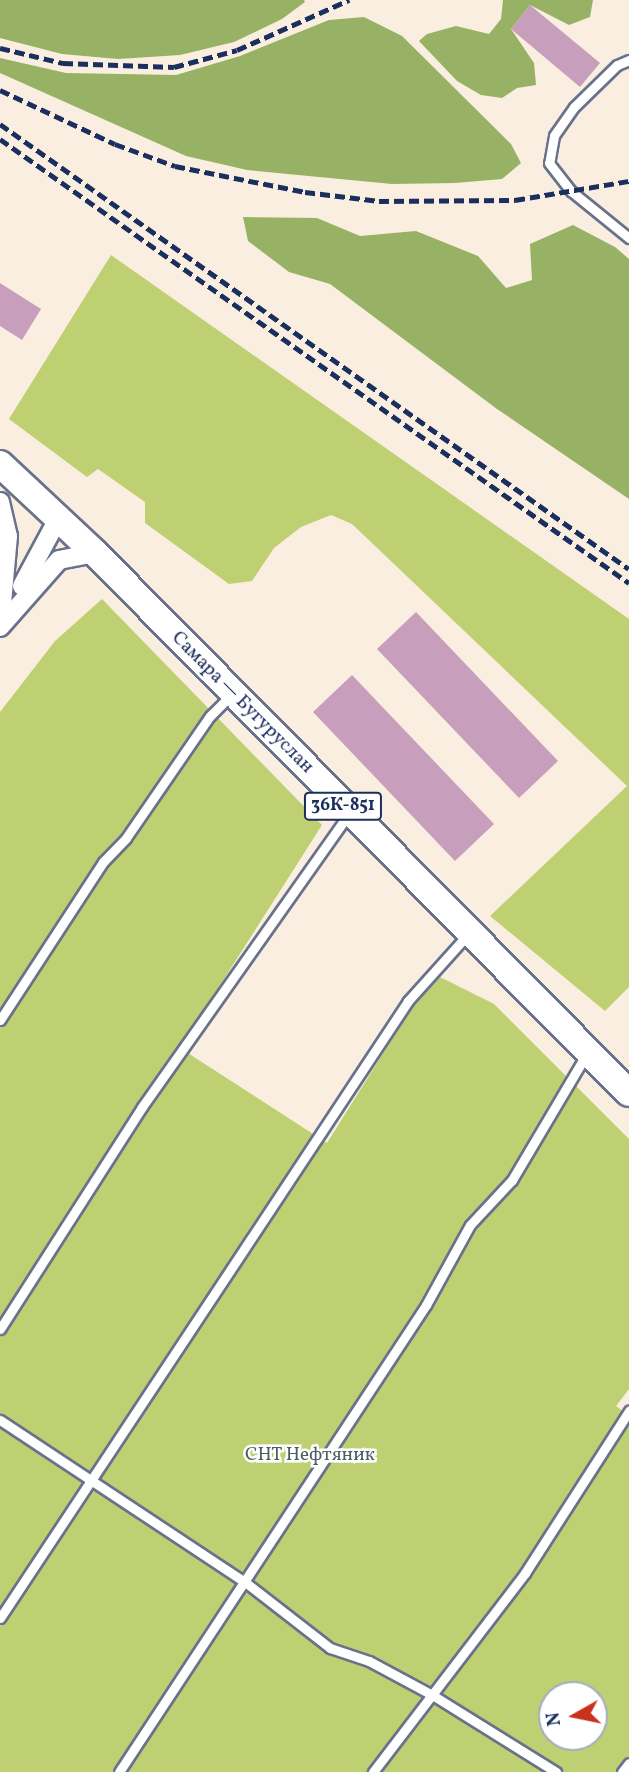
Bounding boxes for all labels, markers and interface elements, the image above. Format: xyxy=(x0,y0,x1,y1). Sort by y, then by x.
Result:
street label: Самара — Бугуруслан xyxy=(166,627,318,779)
road number: 36К-851 xyxy=(303,792,383,820)
park label: СНТ Нефтяник xyxy=(245,1445,375,1467)
north arrow xyxy=(538,1681,608,1751)
text: N xyxy=(540,1710,568,1728)

